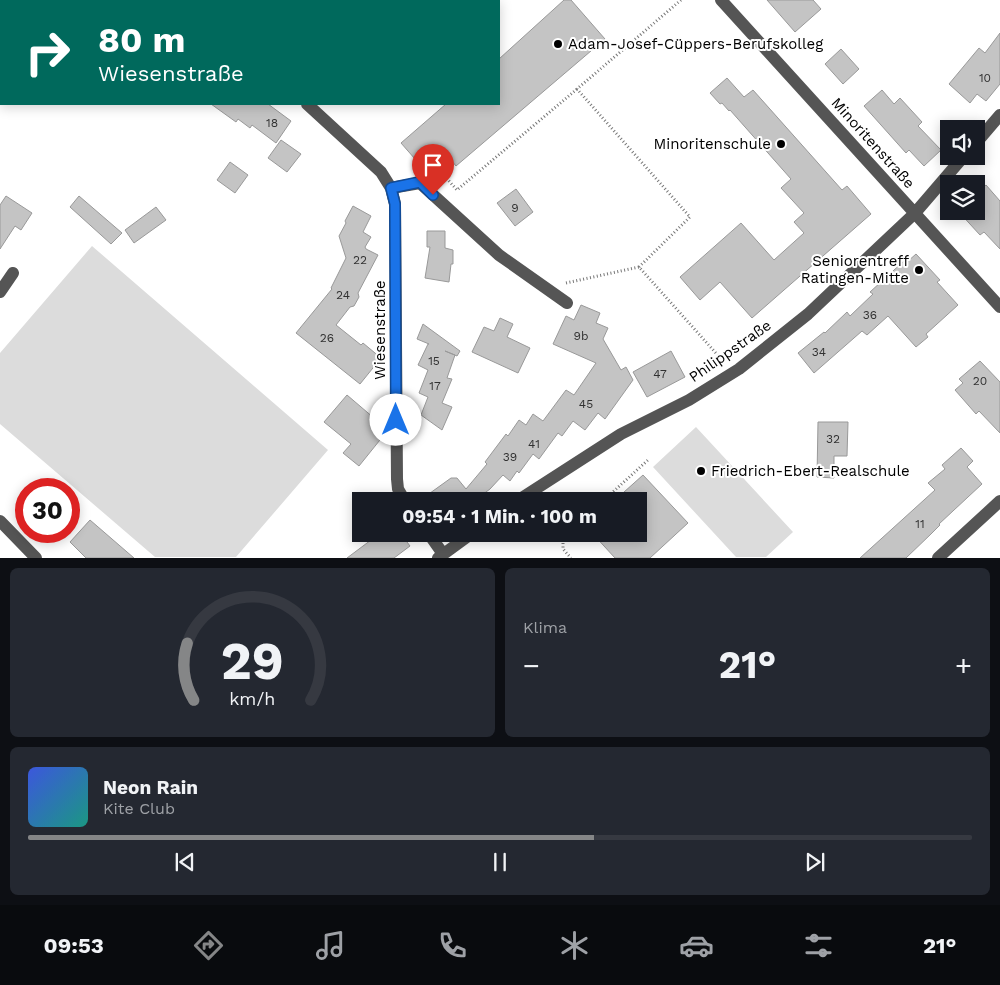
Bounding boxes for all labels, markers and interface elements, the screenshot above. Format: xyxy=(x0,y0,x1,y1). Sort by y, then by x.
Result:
text: 80 m xyxy=(98,19,185,61)
icon: right xyxy=(15,20,80,85)
place label: Adam-Josef-Cüppers-Berufskolleg xyxy=(568,35,823,53)
marker: Adam-Josef-Cüppers-Berufskolleg xyxy=(552,38,564,50)
text: Wiesenstraße xyxy=(98,61,244,86)
house number: 10 xyxy=(979,71,991,85)
street label: Minoritenstraße xyxy=(828,94,918,192)
house number: 18 xyxy=(266,116,278,130)
map controls xyxy=(940,120,985,220)
button: sound xyxy=(940,120,985,165)
place label: Minoritenschule xyxy=(653,135,771,153)
marker: Minoritenschule xyxy=(775,138,787,150)
pin xyxy=(412,144,454,195)
icon: arrive xyxy=(419,151,447,179)
button: layers xyxy=(940,175,985,220)
house number: 9 xyxy=(511,201,519,215)
place label: Seniorentreff Ratingen-Mitte xyxy=(801,252,909,287)
house number: 22 xyxy=(353,253,367,267)
marker: Seniorentreff Ratingen-Mitte xyxy=(913,264,925,276)
street label: Wiesenstraße xyxy=(371,280,389,380)
house number: 24 xyxy=(336,288,350,302)
house number: 36 xyxy=(863,308,877,322)
street label: Philippstraße xyxy=(685,316,775,386)
house number: 9b xyxy=(574,329,588,343)
house number: 26 xyxy=(320,331,334,345)
house number: 34 xyxy=(812,345,826,359)
house number: 15 xyxy=(428,354,440,368)
house number: 47 xyxy=(653,367,667,381)
house number: 20 xyxy=(973,374,987,388)
house number: 17 xyxy=(429,379,441,393)
position arrow xyxy=(369,393,421,445)
house number: 45 xyxy=(579,397,593,411)
house number: 32 xyxy=(826,432,840,446)
house number: 41 xyxy=(528,437,540,451)
house number: 39 xyxy=(503,450,517,464)
place label: Friedrich-Ebert-Realschule xyxy=(711,462,910,480)
marker: Friedrich-Ebert-Realschule xyxy=(695,465,707,477)
speed limit sign: 30 xyxy=(15,478,80,543)
text: 09:54 · 1 Min. · 100 m xyxy=(402,505,597,528)
house number: 11 xyxy=(915,517,925,531)
text: Klima xyxy=(523,618,567,637)
text: 29 xyxy=(221,631,284,692)
text: 21° xyxy=(719,643,776,687)
text: − xyxy=(523,649,540,682)
text: + xyxy=(955,649,972,682)
text: km/h xyxy=(229,688,276,709)
text: Neon Rain xyxy=(103,776,198,799)
text: Kite Club xyxy=(103,799,175,818)
icon: previous xyxy=(171,848,199,876)
icon: pause xyxy=(486,848,514,876)
icon: next xyxy=(801,848,829,876)
icon: directions xyxy=(191,928,226,963)
icon: music xyxy=(313,928,348,963)
icon: phone xyxy=(435,928,470,963)
icon: climate xyxy=(557,928,592,963)
icon: car xyxy=(679,928,714,963)
icon: filters xyxy=(801,928,836,963)
text: 09:53 xyxy=(44,933,104,958)
text: 21° xyxy=(923,933,956,958)

